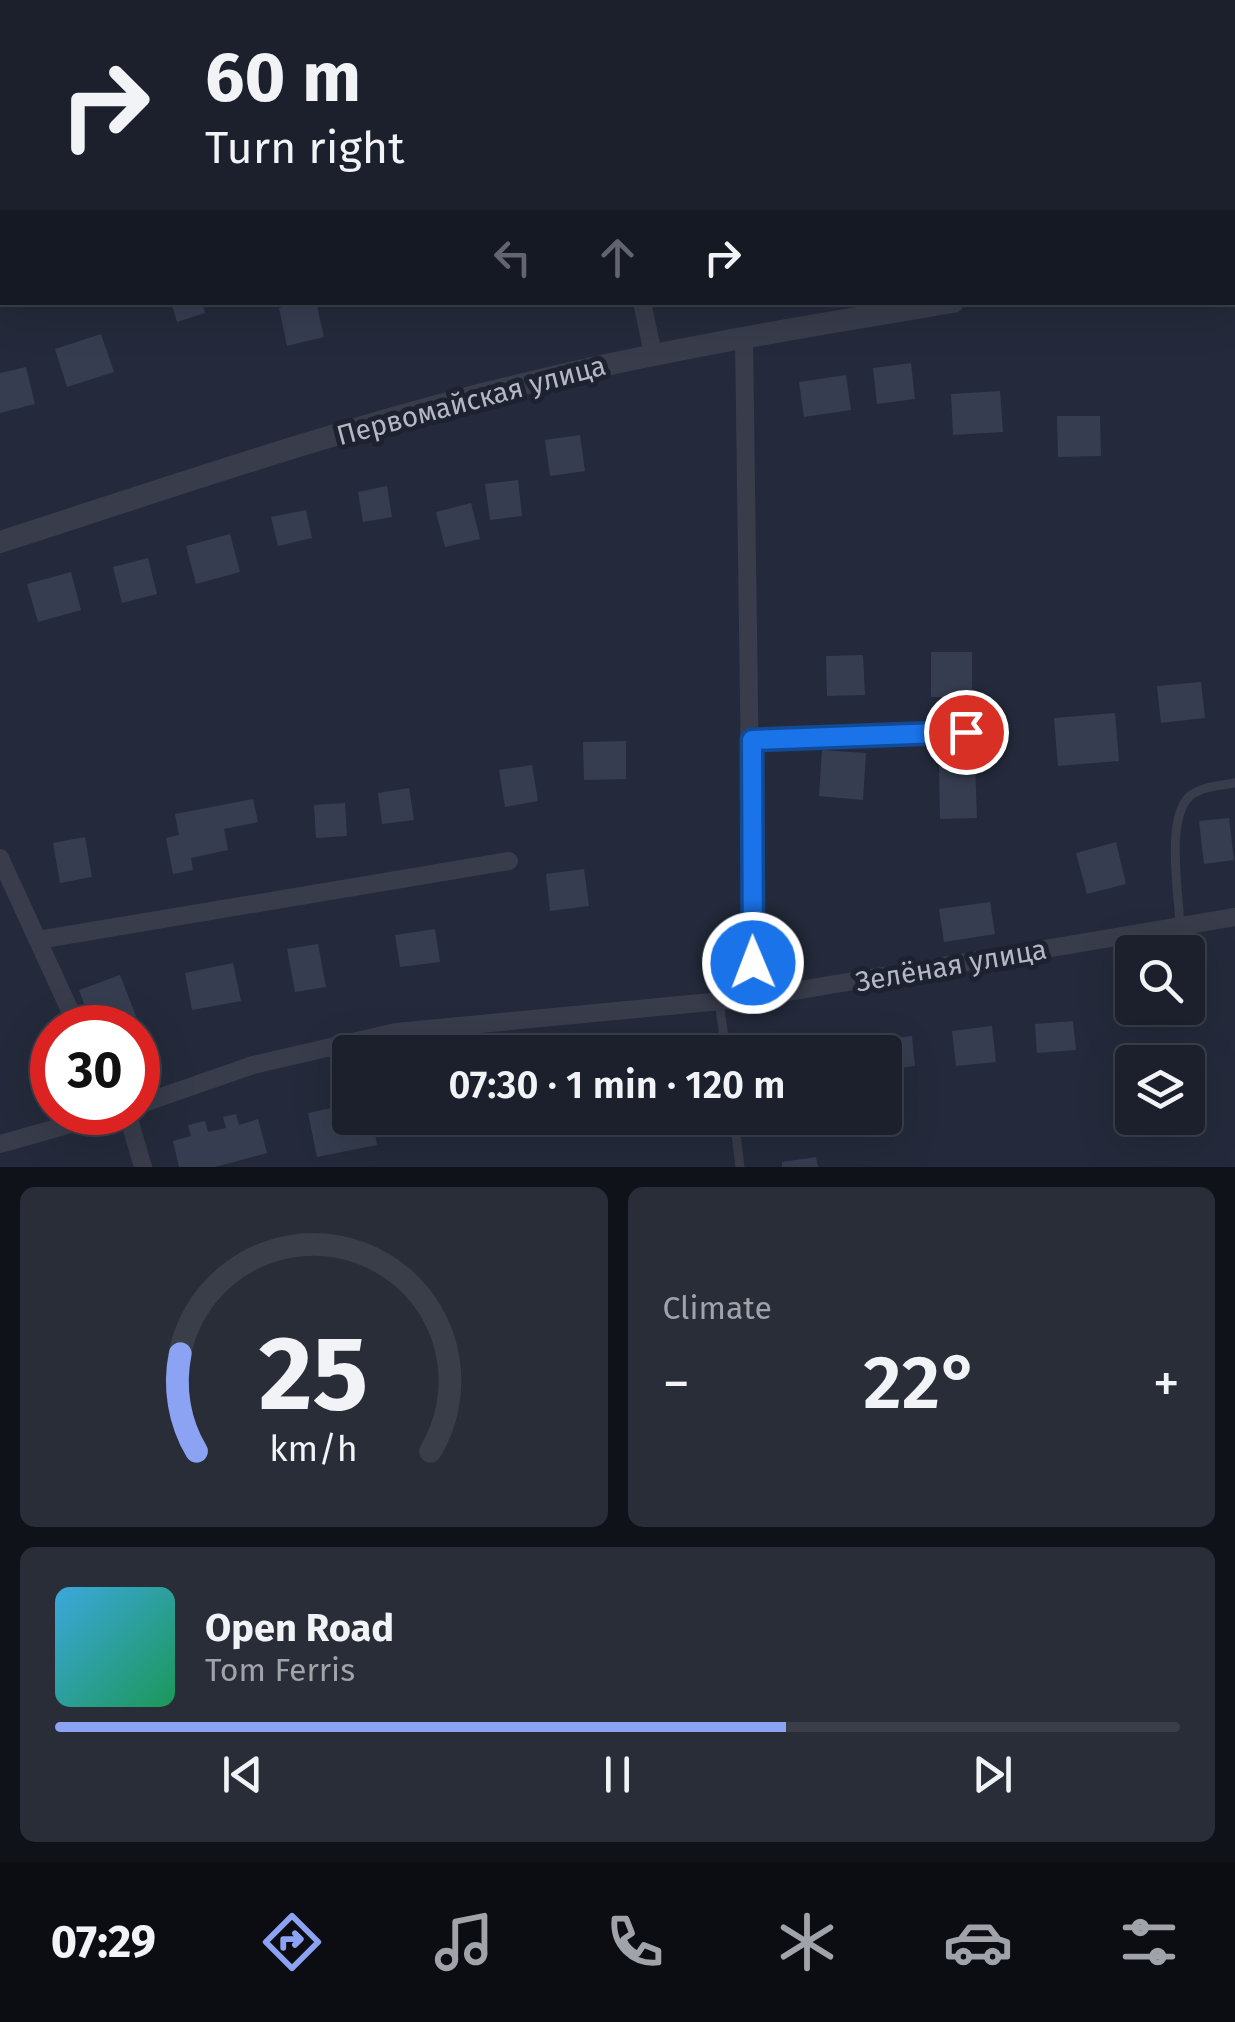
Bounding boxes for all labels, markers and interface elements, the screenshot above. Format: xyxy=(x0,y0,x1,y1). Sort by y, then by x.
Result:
text: 60 m xyxy=(205,36,361,120)
icon: right xyxy=(40,40,170,170)
text: Turn right xyxy=(205,121,404,175)
icon: left xyxy=(485,230,540,285)
icon: ahead xyxy=(590,230,645,285)
icon: right xyxy=(695,230,750,285)
street label: Первомайская улица xyxy=(333,349,609,452)
pin xyxy=(924,690,1009,775)
icon: arrive xyxy=(939,705,994,760)
position arrow xyxy=(701,911,805,1015)
street label: Зелёная улица xyxy=(853,932,1049,999)
map controls xyxy=(1115,935,1205,1135)
button: search xyxy=(1115,935,1205,1025)
speed limit sign: 30 xyxy=(30,1005,160,1135)
button: layers xyxy=(1115,1045,1205,1135)
text: 07:30 · 1 min · 120 m xyxy=(448,1062,786,1108)
text: Climate xyxy=(663,1289,772,1327)
text: 25 xyxy=(259,1312,369,1437)
text: 22° xyxy=(863,1338,979,1428)
text: − xyxy=(663,1351,690,1417)
text: + xyxy=(1153,1351,1180,1417)
text: km/h xyxy=(270,1428,358,1470)
text: Open Road xyxy=(205,1605,394,1651)
text: Tom Ferris xyxy=(205,1651,355,1689)
icon: previous xyxy=(215,1747,270,1802)
icon: pause xyxy=(590,1747,645,1802)
icon: next xyxy=(965,1747,1020,1802)
icon: directions xyxy=(257,1907,327,1977)
icon: music xyxy=(429,1907,499,1977)
icon: phone xyxy=(600,1907,670,1977)
icon: climate xyxy=(772,1907,842,1977)
icon: car xyxy=(943,1907,1013,1977)
icon: filters xyxy=(1114,1907,1184,1977)
text: 07:29 xyxy=(51,1915,156,1969)

